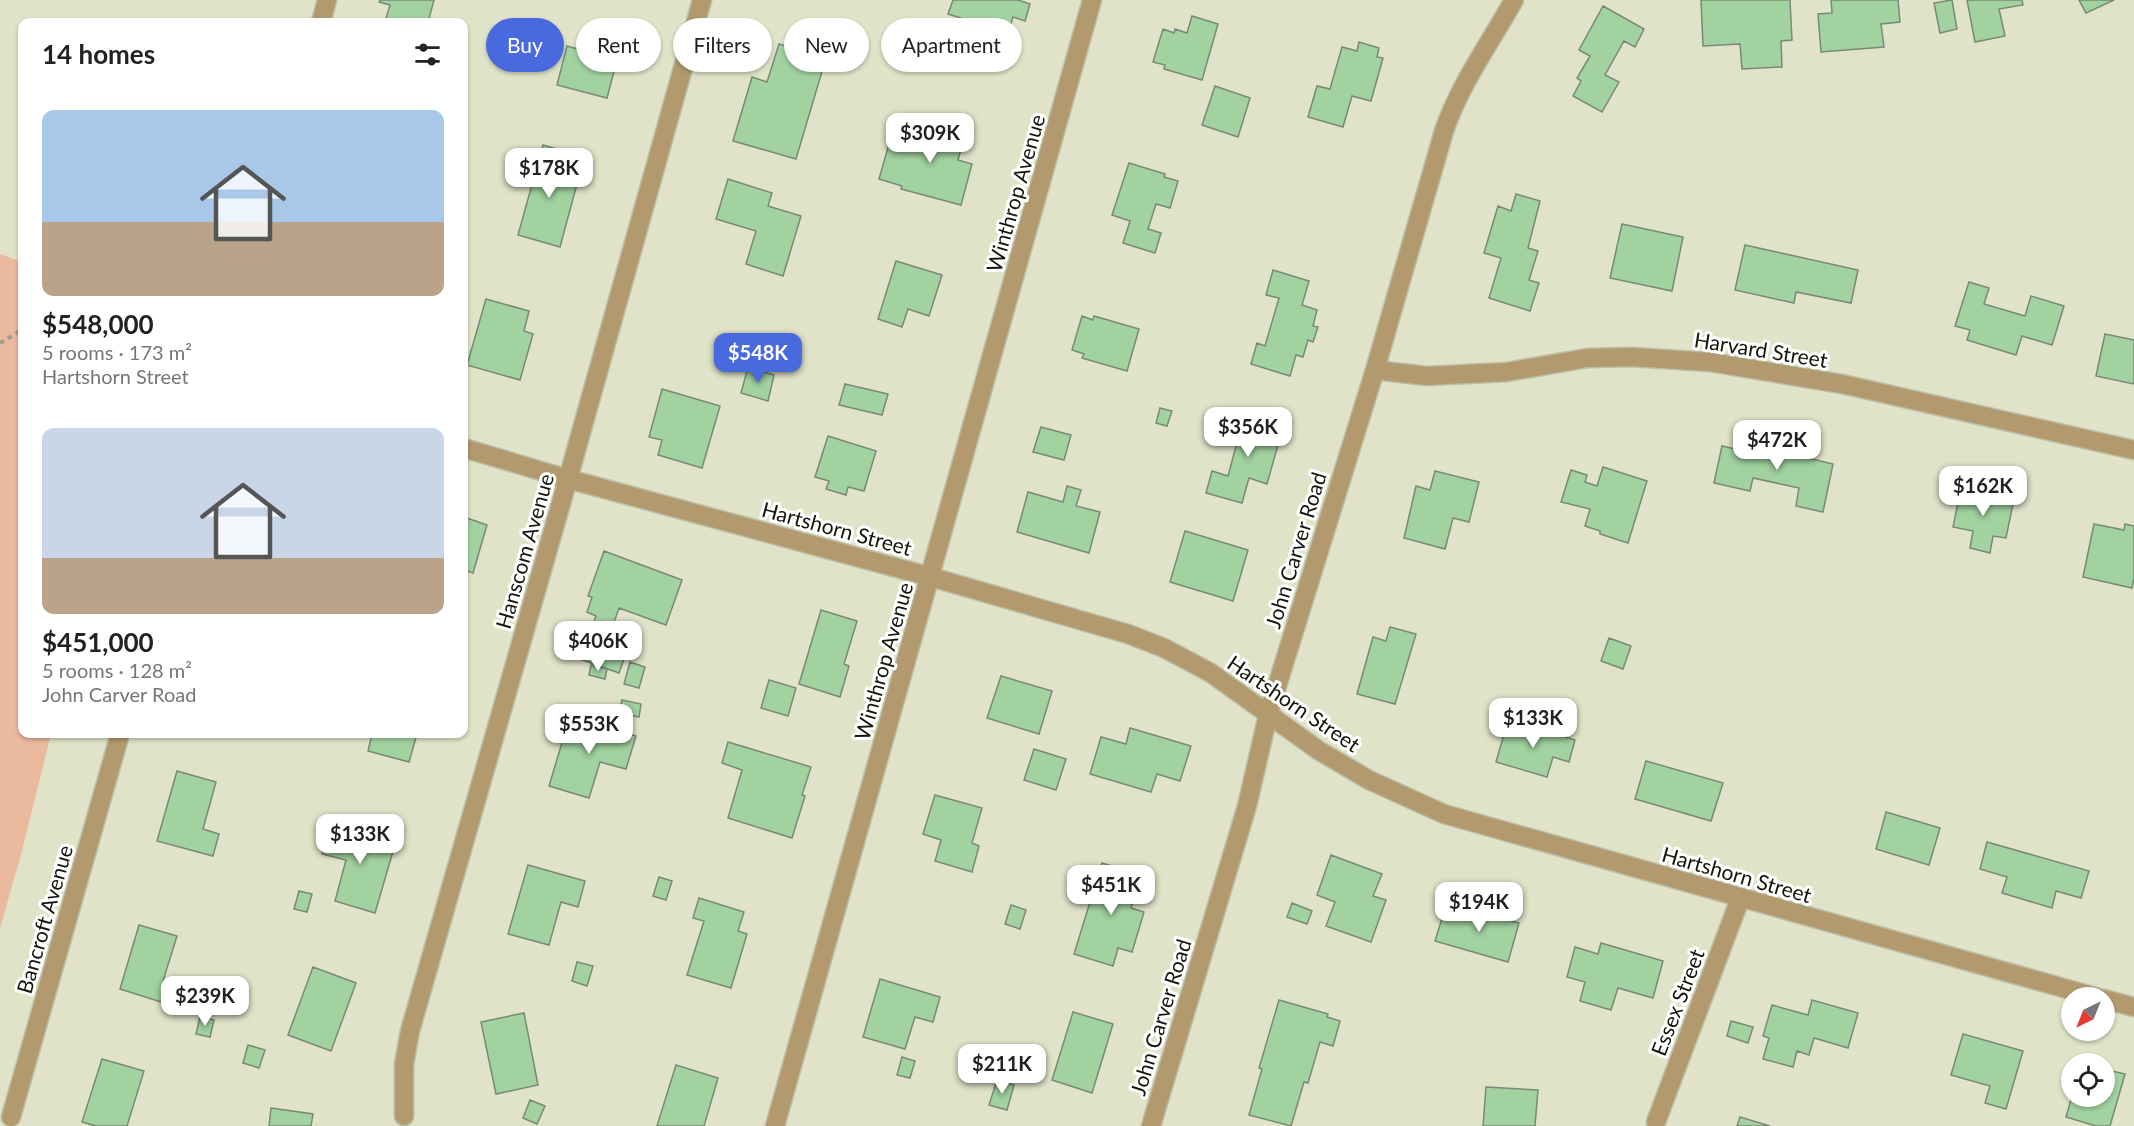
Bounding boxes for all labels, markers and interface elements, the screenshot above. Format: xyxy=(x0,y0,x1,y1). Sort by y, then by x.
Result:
chip: Buy xyxy=(486,18,564,72)
chip: Rent xyxy=(576,18,661,72)
chip: Filters xyxy=(673,18,772,72)
chip: New xyxy=(784,18,869,72)
chip: Apartment xyxy=(881,18,1022,72)
text: 14 homes xyxy=(42,38,155,70)
icon: filters xyxy=(411,38,444,71)
street label: Winthrop Avenue xyxy=(981,111,1049,275)
pin: $309K xyxy=(888,113,972,164)
text: $309K xyxy=(900,120,960,144)
pin: $178K xyxy=(507,148,591,199)
icon: home xyxy=(189,149,297,257)
text: $178K xyxy=(519,155,579,179)
text: $548,000 xyxy=(42,308,154,340)
street label: Harvard Street xyxy=(1693,326,1830,372)
pin: $548K xyxy=(716,333,800,384)
text: 5 rooms · 173 m² xyxy=(42,340,192,364)
text: $548K xyxy=(728,340,788,364)
text: Hartshorn Street xyxy=(42,364,189,388)
pin: $356K xyxy=(1206,407,1290,458)
text: $356K xyxy=(1218,414,1278,438)
pin: $472K xyxy=(1735,420,1819,471)
text: $472K xyxy=(1747,427,1807,451)
pin: $162K xyxy=(1941,466,2025,517)
icon: home xyxy=(189,467,297,575)
street label: John Carver Road xyxy=(1259,469,1331,631)
street label: Hanscom Avenue xyxy=(490,471,558,631)
text: $162K xyxy=(1953,473,2013,497)
street label: Hartshorn Street xyxy=(759,496,915,560)
street label: Winthrop Avenue xyxy=(849,579,917,743)
pin: $406K xyxy=(556,621,640,672)
text: $451,000 xyxy=(42,626,154,658)
text: $406K xyxy=(568,628,628,652)
street label: Hartshorn Street xyxy=(1223,650,1365,757)
text: 5 rooms · 128 m² xyxy=(42,658,192,682)
text: John Carver Road xyxy=(42,682,196,706)
pin: $133K xyxy=(1491,698,1575,749)
pin: $553K xyxy=(547,704,631,755)
text: $133K xyxy=(1503,705,1563,729)
text: $553K xyxy=(559,711,619,735)
pin: $133K xyxy=(318,814,402,865)
text: $133K xyxy=(330,821,390,845)
street label: Hartshorn Street xyxy=(1659,841,1815,907)
street label: Bancroft Avenue xyxy=(11,842,77,996)
pin: $451K xyxy=(1069,865,1153,916)
text: $451K xyxy=(1081,872,1141,896)
pin: $194K xyxy=(1437,882,1521,933)
text: $194K xyxy=(1449,889,1509,913)
street label: John Carver Road xyxy=(1124,936,1196,1098)
street label: Essex Street xyxy=(1645,945,1709,1059)
pin: $239K xyxy=(163,976,247,1027)
text: $239K xyxy=(175,983,235,1007)
north arrow xyxy=(2061,987,2115,1041)
map controls xyxy=(2061,987,2115,1107)
pin: $211K xyxy=(960,1044,1044,1095)
text: $211K xyxy=(972,1051,1032,1075)
button: locate xyxy=(2061,1053,2115,1107)

